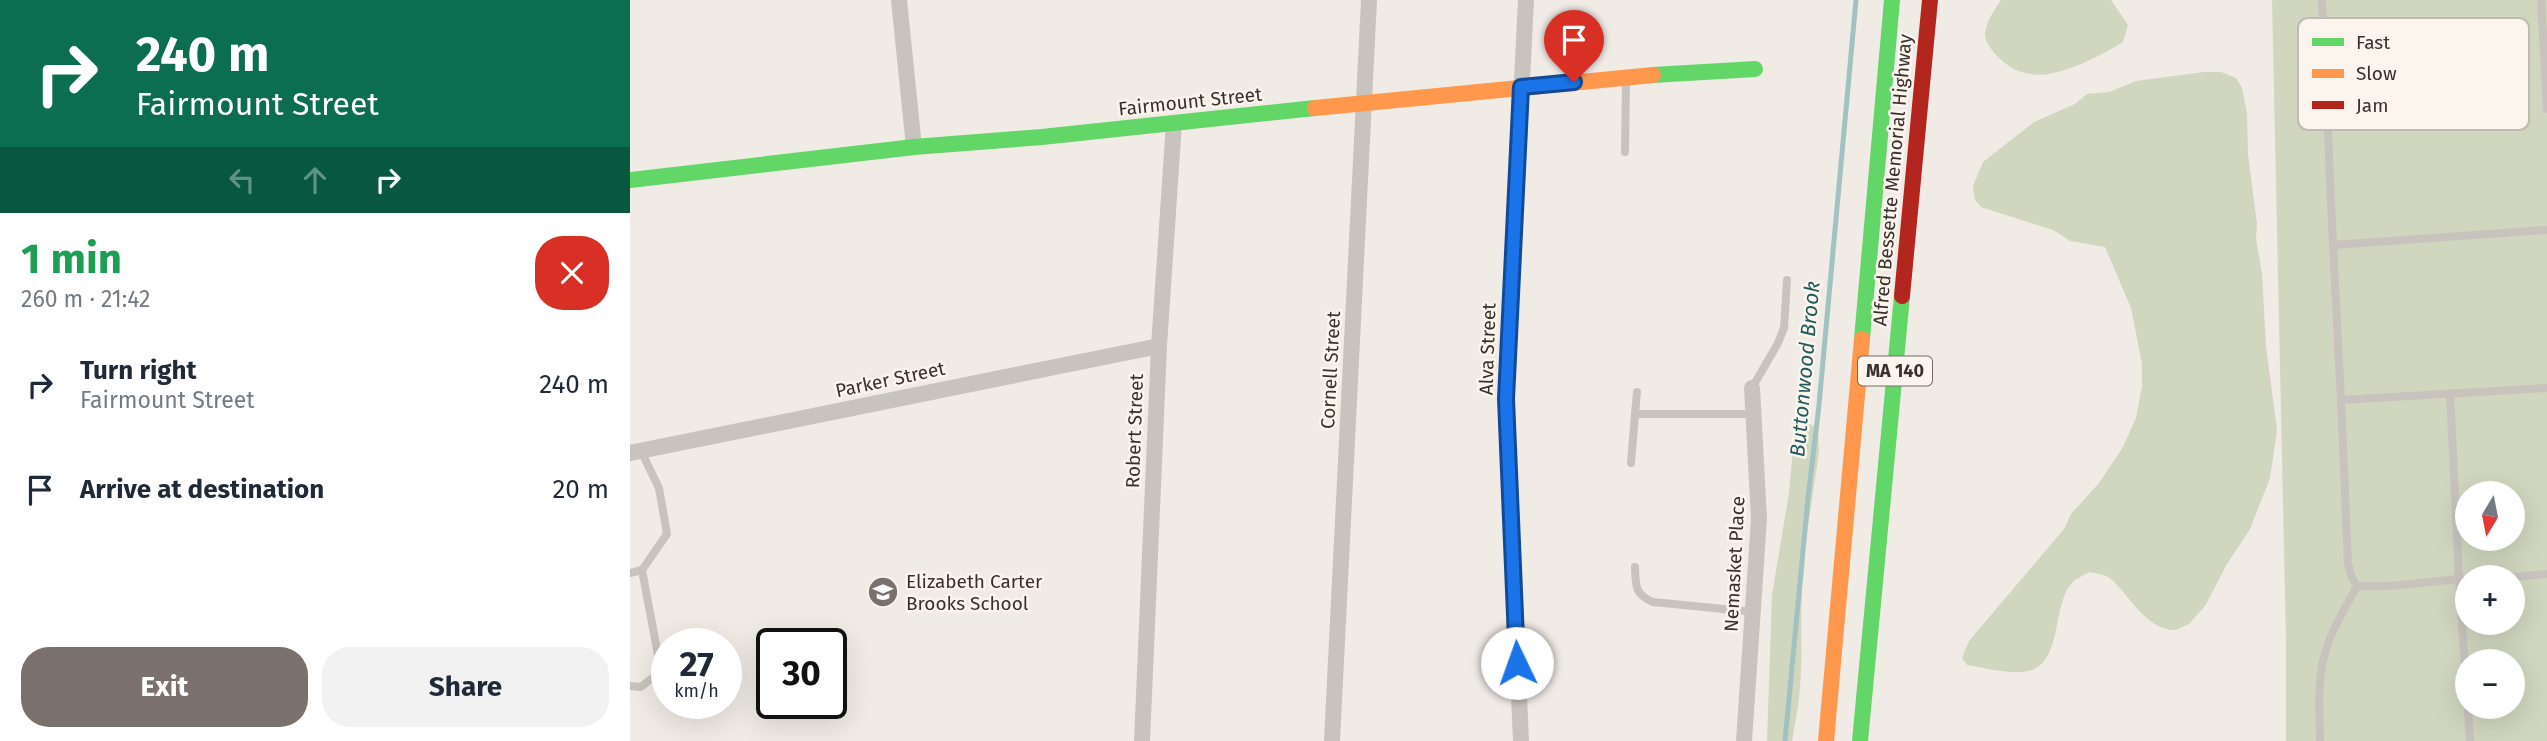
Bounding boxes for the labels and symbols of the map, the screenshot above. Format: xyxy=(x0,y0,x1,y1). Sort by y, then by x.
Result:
pin xyxy=(1544,10,1604,82)
legend xyxy=(2298,18,2529,130)
text: Fast xyxy=(2356,31,2390,54)
street label: Alfred Bessette Memorial Highway xyxy=(1868,32,1917,327)
text: Slow xyxy=(2356,62,2397,85)
street label: Fairmount Street xyxy=(1117,83,1263,120)
text: Jam xyxy=(2356,94,2388,117)
water label: Buttonwood Brook xyxy=(1784,280,1826,458)
street label: Alva Street xyxy=(1474,302,1501,396)
street label: Cornell Street xyxy=(1316,310,1345,430)
road number: MA 140 xyxy=(1858,356,1932,386)
street label: Parker Street xyxy=(833,357,947,402)
street label: Robert Street xyxy=(1121,373,1148,489)
north arrow xyxy=(2455,481,2525,551)
street label: Nemasket Place xyxy=(1719,495,1750,633)
place label: Elizabeth Carter Brooks School xyxy=(906,570,1043,615)
school or university icon: Elizabeth Carter Brooks School xyxy=(866,575,900,609)
position arrow xyxy=(1480,626,1554,700)
speed limit sign: 30 xyxy=(756,628,847,719)

